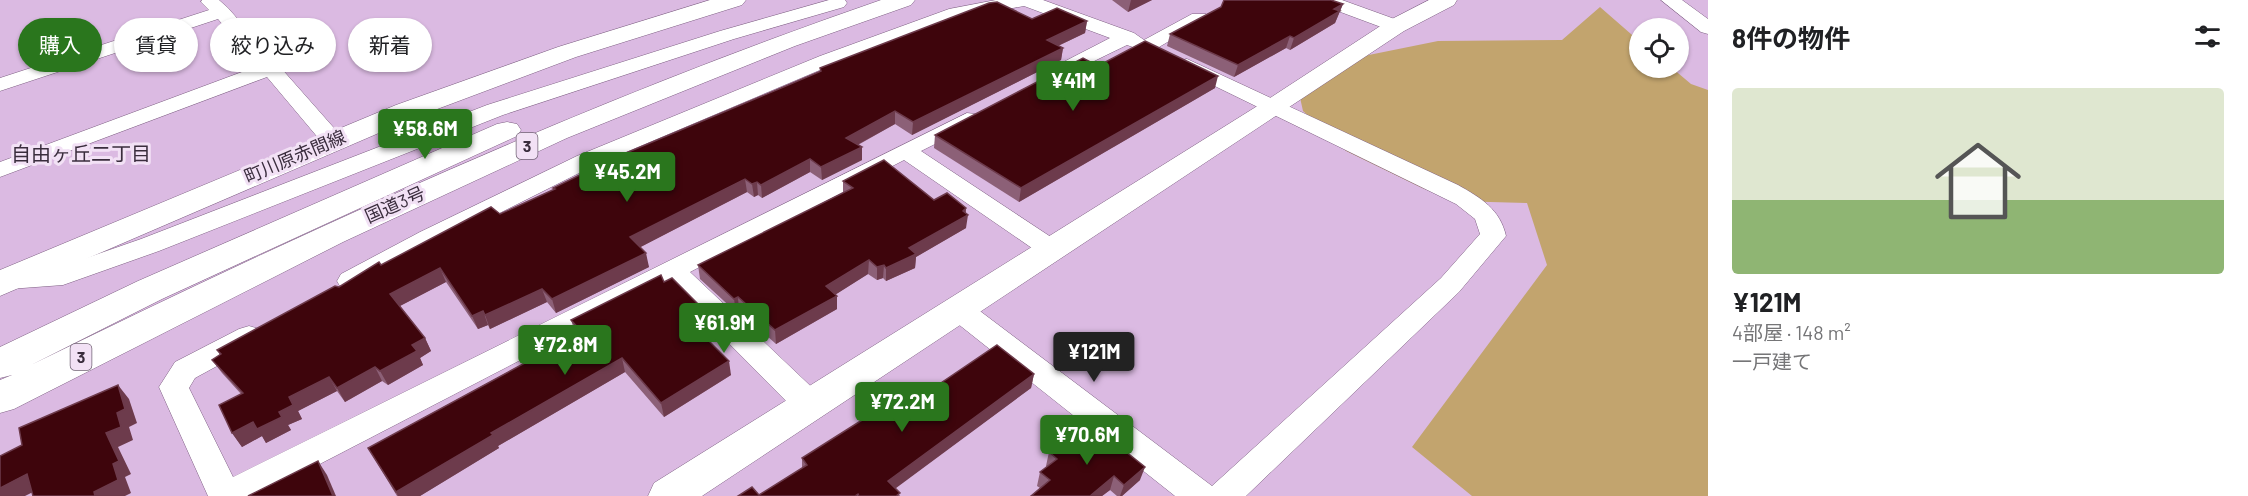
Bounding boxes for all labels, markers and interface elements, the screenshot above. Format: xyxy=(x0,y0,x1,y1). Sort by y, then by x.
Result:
chip: 購入 xyxy=(18,18,102,72)
chip: 賃貸 xyxy=(114,18,198,72)
chip: 絞り込み xyxy=(210,18,336,72)
chip: 新着 xyxy=(348,18,432,72)
map controls xyxy=(1629,18,1689,78)
button: locate xyxy=(1629,18,1689,78)
icon: filters xyxy=(2191,20,2224,53)
text: 8件の物件 xyxy=(1732,22,1850,53)
pin: ¥41M xyxy=(1037,61,1109,112)
text: ¥41M xyxy=(1050,68,1096,92)
pin: ¥58.6M xyxy=(376,109,474,160)
text: ¥58.6M xyxy=(392,116,458,140)
street label: 町川原赤間線 xyxy=(241,125,349,187)
icon: home xyxy=(1924,127,2032,235)
road number: 3 xyxy=(516,133,538,159)
district label: 自由ヶ丘二丁目 xyxy=(11,141,151,165)
pin: ¥45.2M xyxy=(578,152,676,203)
text: ¥45.2M xyxy=(593,159,661,183)
street label: 国道3号 xyxy=(361,181,428,227)
text: ¥121M xyxy=(1732,286,1801,317)
pin: ¥61.9M xyxy=(675,303,773,354)
text: ¥61.9M xyxy=(693,310,755,334)
text: 4部屋 · 148 m² xyxy=(1732,320,1851,344)
pin: ¥72.8M xyxy=(516,325,614,376)
text: ¥72.8M xyxy=(532,332,598,356)
pin: ¥121M xyxy=(1052,332,1136,383)
text: ¥121M xyxy=(1067,339,1121,363)
road number: 3 xyxy=(70,344,92,370)
text: 一戸建て xyxy=(1732,349,1812,373)
pin: ¥72.2M xyxy=(853,382,951,433)
text: ¥72.2M xyxy=(869,389,935,413)
pin: ¥70.6M xyxy=(1038,415,1136,466)
text: ¥70.6M xyxy=(1054,422,1120,446)

